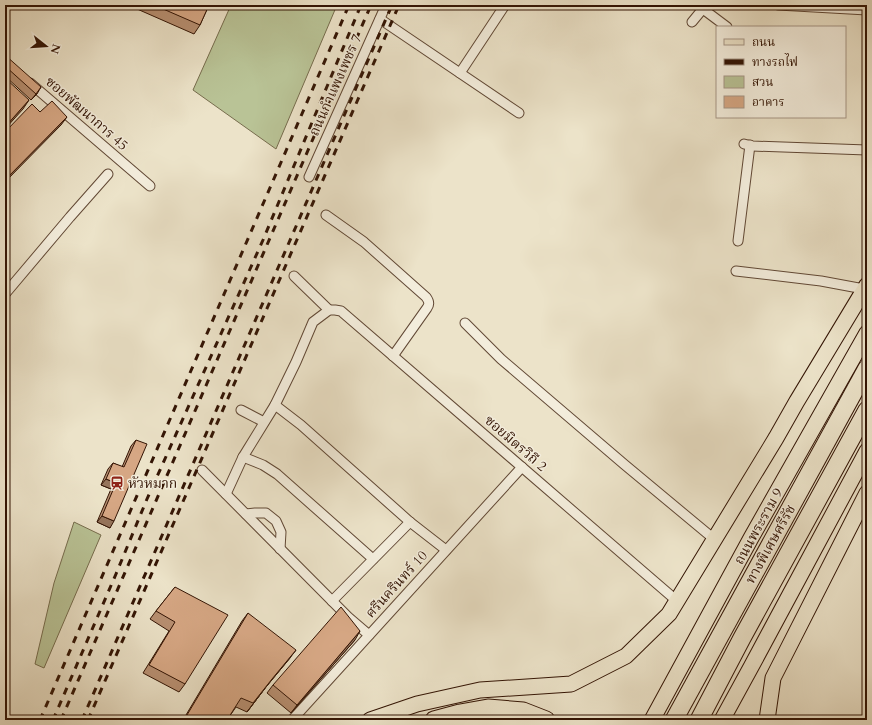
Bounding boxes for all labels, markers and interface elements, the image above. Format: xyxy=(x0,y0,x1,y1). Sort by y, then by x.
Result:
north arrow xyxy=(26,26,66,66)
legend xyxy=(716,26,846,118)
street label: ถนนกำแพงเพชร 7 xyxy=(304,31,366,139)
text: ถนน xyxy=(752,34,775,50)
text: N xyxy=(46,42,64,56)
text: ทางรถไฟ xyxy=(752,53,798,70)
street label: ซอยพัฒนาการ 45 xyxy=(41,72,132,155)
text: สวน xyxy=(752,74,774,90)
text: อาคาร xyxy=(752,94,784,110)
street label: ซอยมิตรวิถี 2 xyxy=(480,411,551,476)
place label: หัวหมาก xyxy=(128,474,177,493)
station icon: หัวหมาก xyxy=(109,475,125,491)
street label: ถนนพระราม 9 xyxy=(730,485,787,568)
street label: ทางพิเศษศรีรัช xyxy=(741,501,800,587)
street label: ศรีนครินทร์ 10 xyxy=(361,547,432,622)

